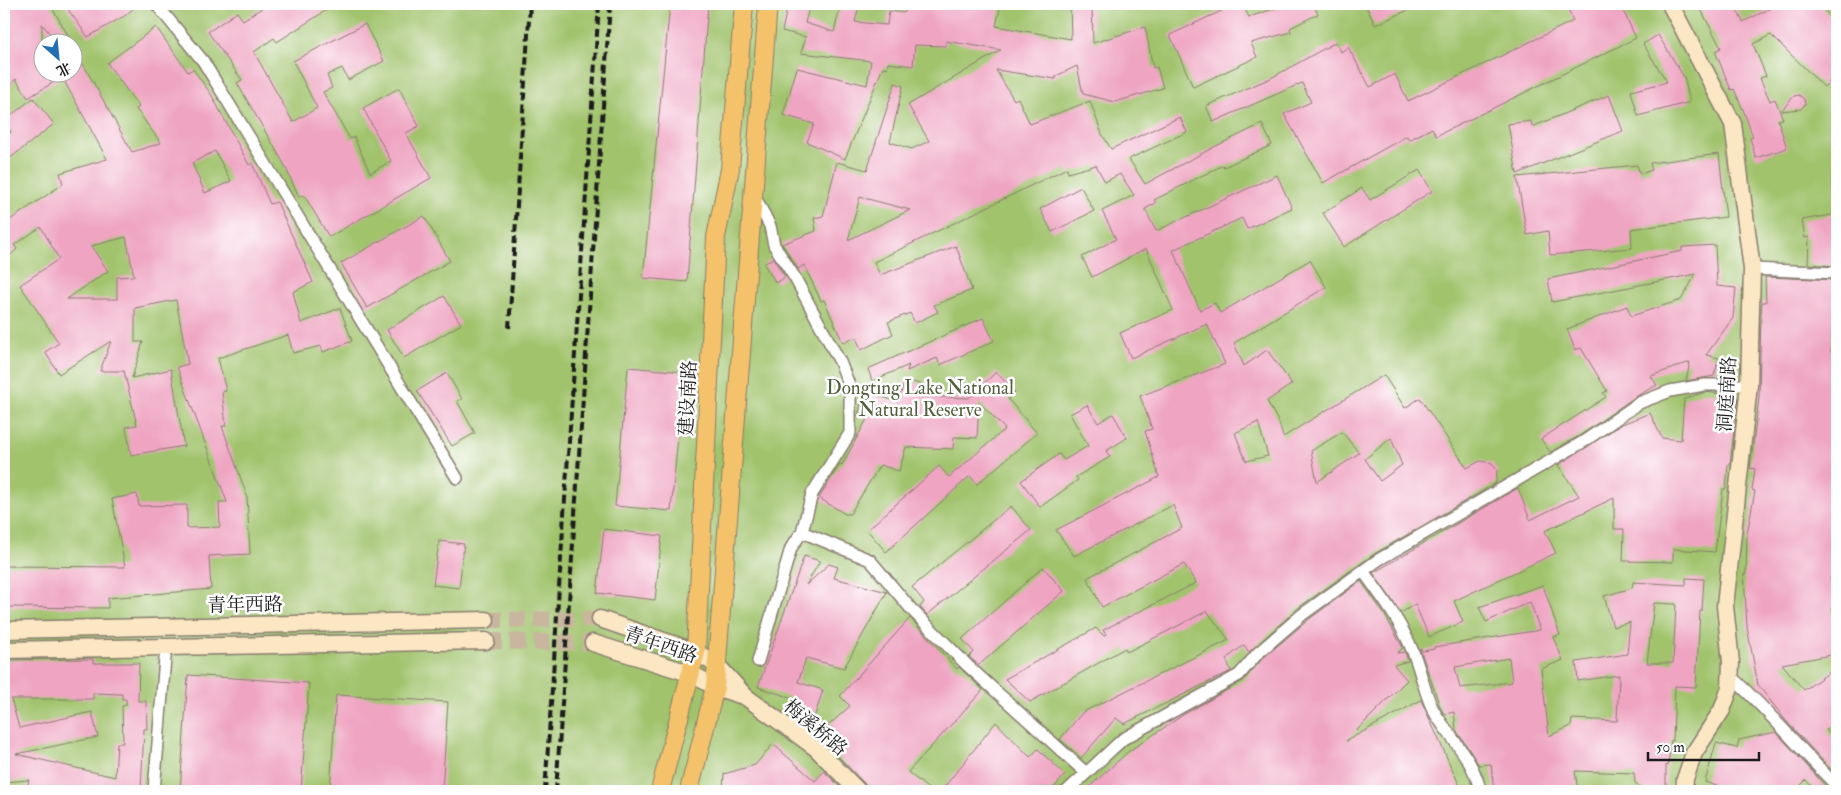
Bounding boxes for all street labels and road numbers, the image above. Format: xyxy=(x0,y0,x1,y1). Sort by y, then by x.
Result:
street label: 洞庭南路 xyxy=(1712,355,1742,433)
street label: 建设南路 xyxy=(674,359,702,437)
street label: 青年西路 xyxy=(207,592,283,618)
street label: 青年西路 xyxy=(621,621,701,669)
street label: 梅溪桥路 xyxy=(779,694,852,761)

